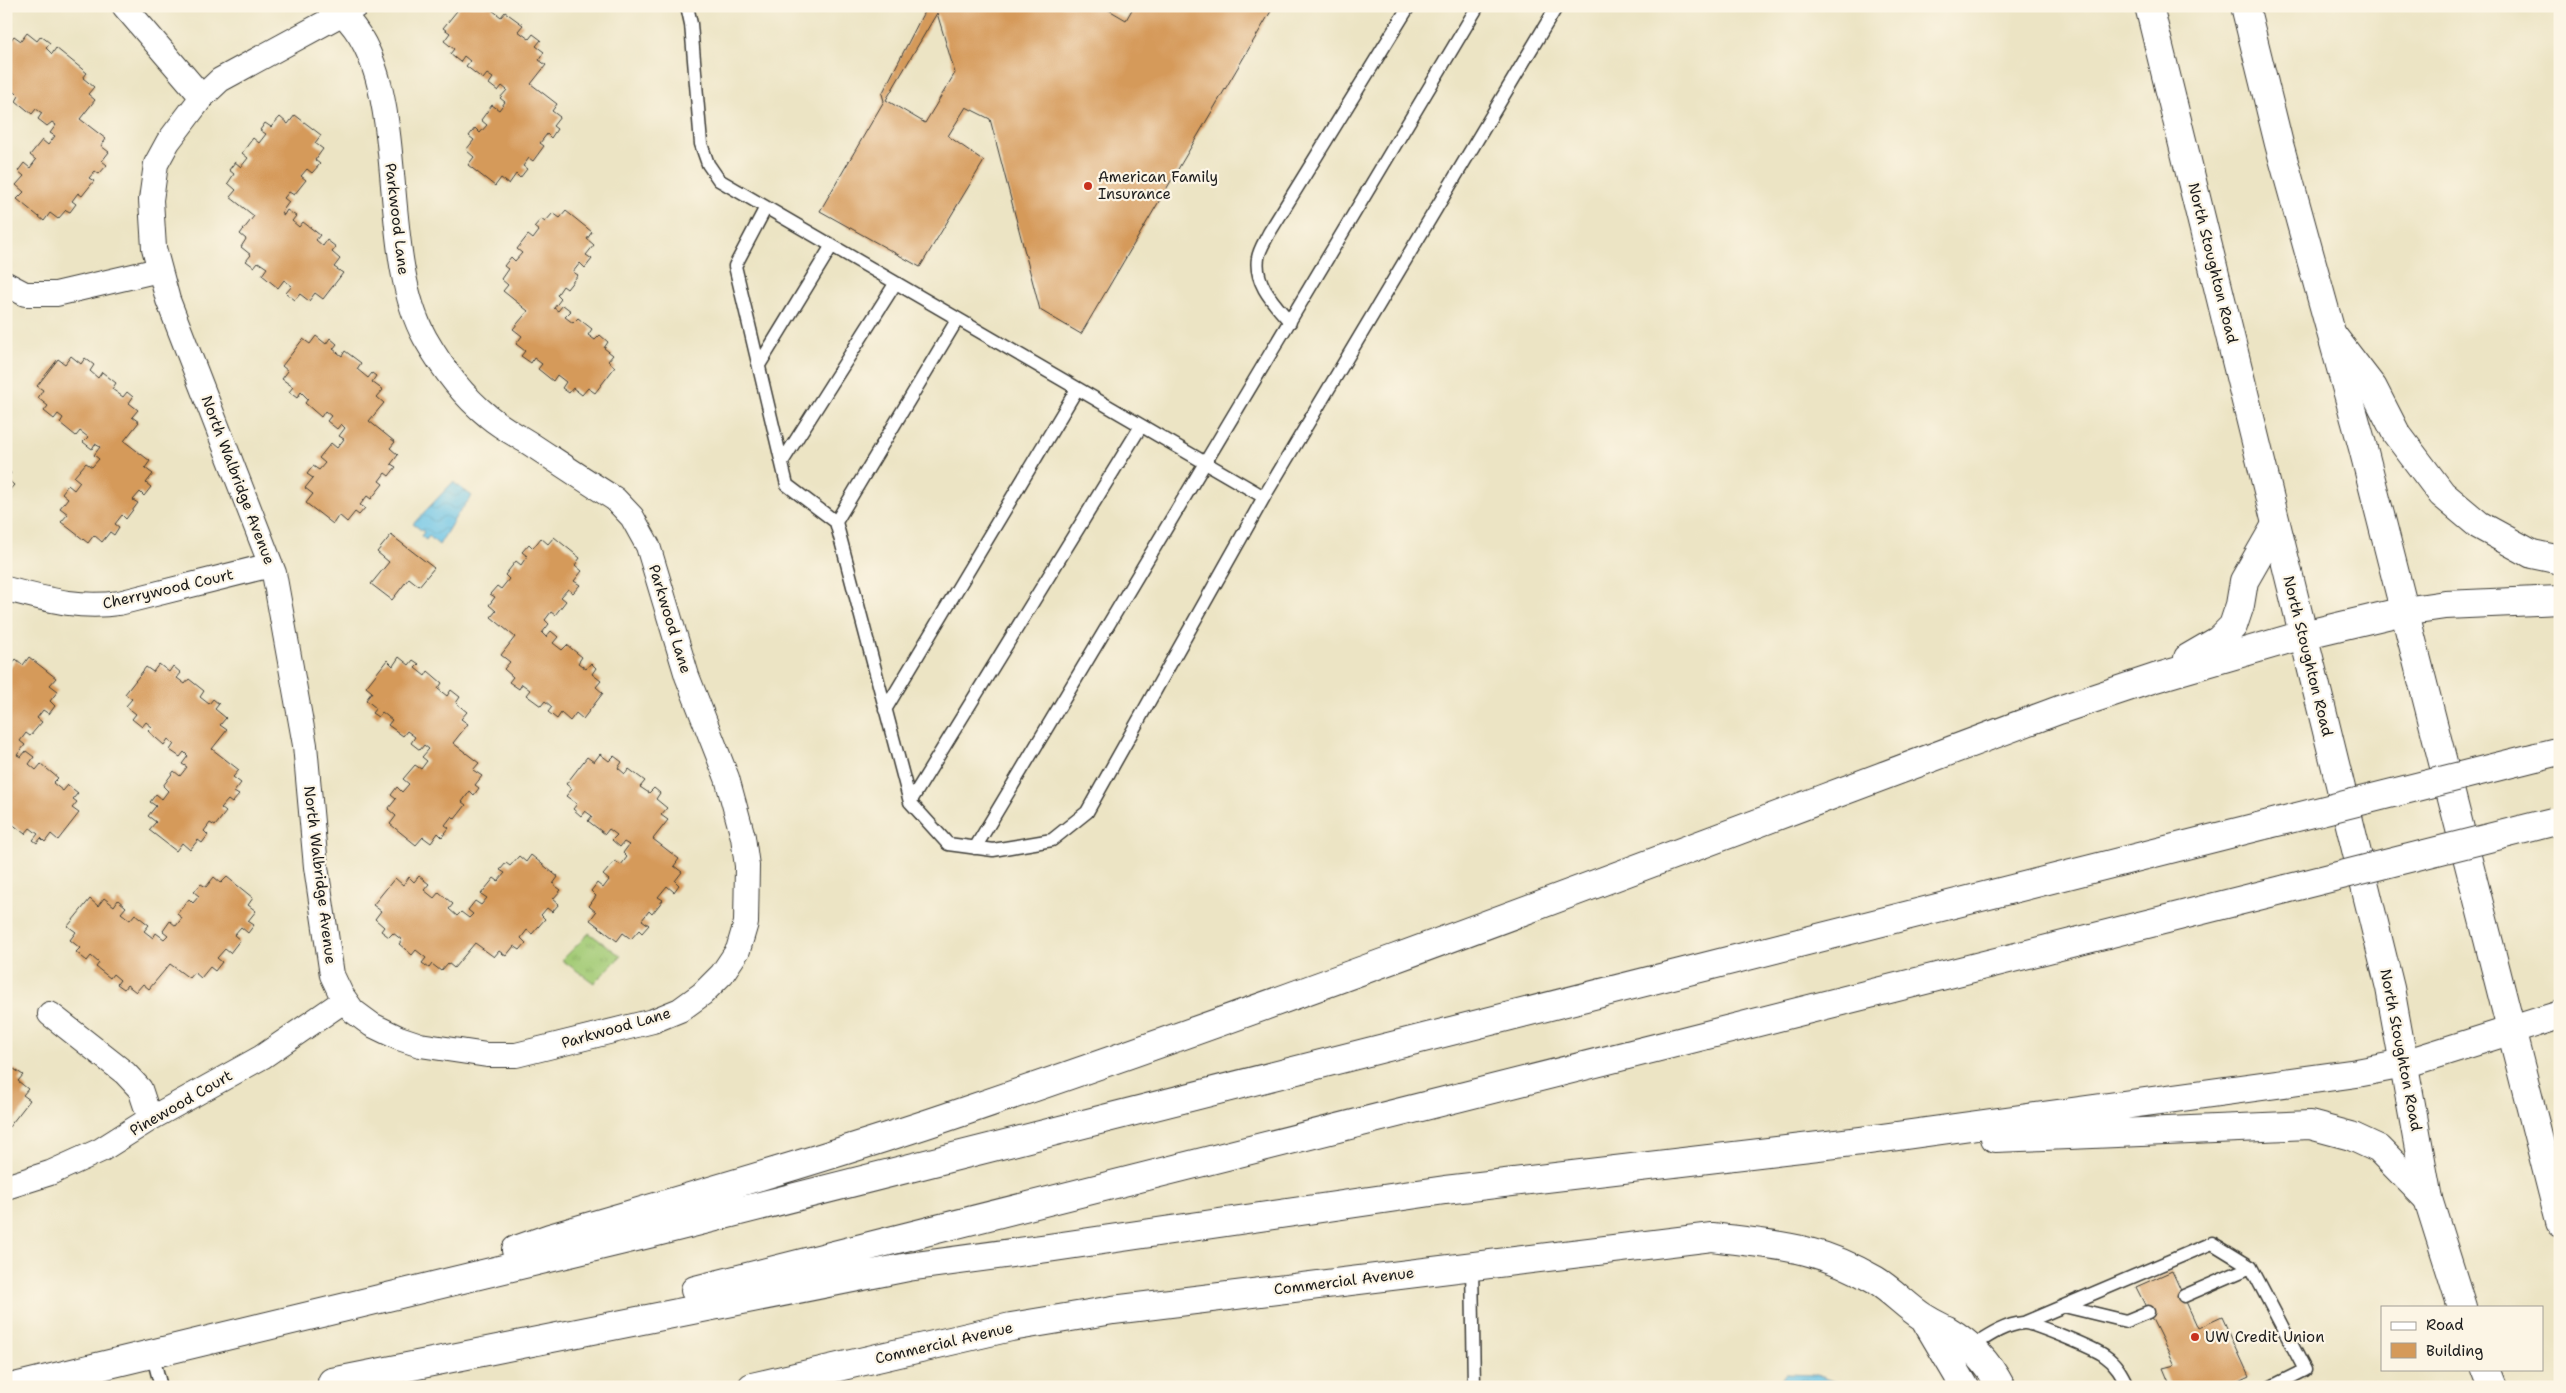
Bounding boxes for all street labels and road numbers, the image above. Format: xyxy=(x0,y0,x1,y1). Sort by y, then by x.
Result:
street label: Parkwood Lane xyxy=(380,162,414,276)
street label: North Stoughton Road xyxy=(2183,181,2243,346)
street label: North Walbridge Avenue xyxy=(196,393,280,567)
street label: Parkwood Lane xyxy=(644,562,696,676)
street label: Cherrywood Court xyxy=(101,564,235,614)
street label: North Stoughton Road xyxy=(2278,574,2338,739)
street label: North Walbridge Avenue xyxy=(299,785,341,965)
street label: North Stoughton Road xyxy=(2375,967,2427,1133)
street label: Parkwood Lane xyxy=(559,1003,673,1053)
street label: Pinewood Court xyxy=(126,1065,236,1141)
street label: Commercial Avenue xyxy=(1273,1262,1415,1300)
street label: Commercial Avenue xyxy=(873,1317,1015,1369)

